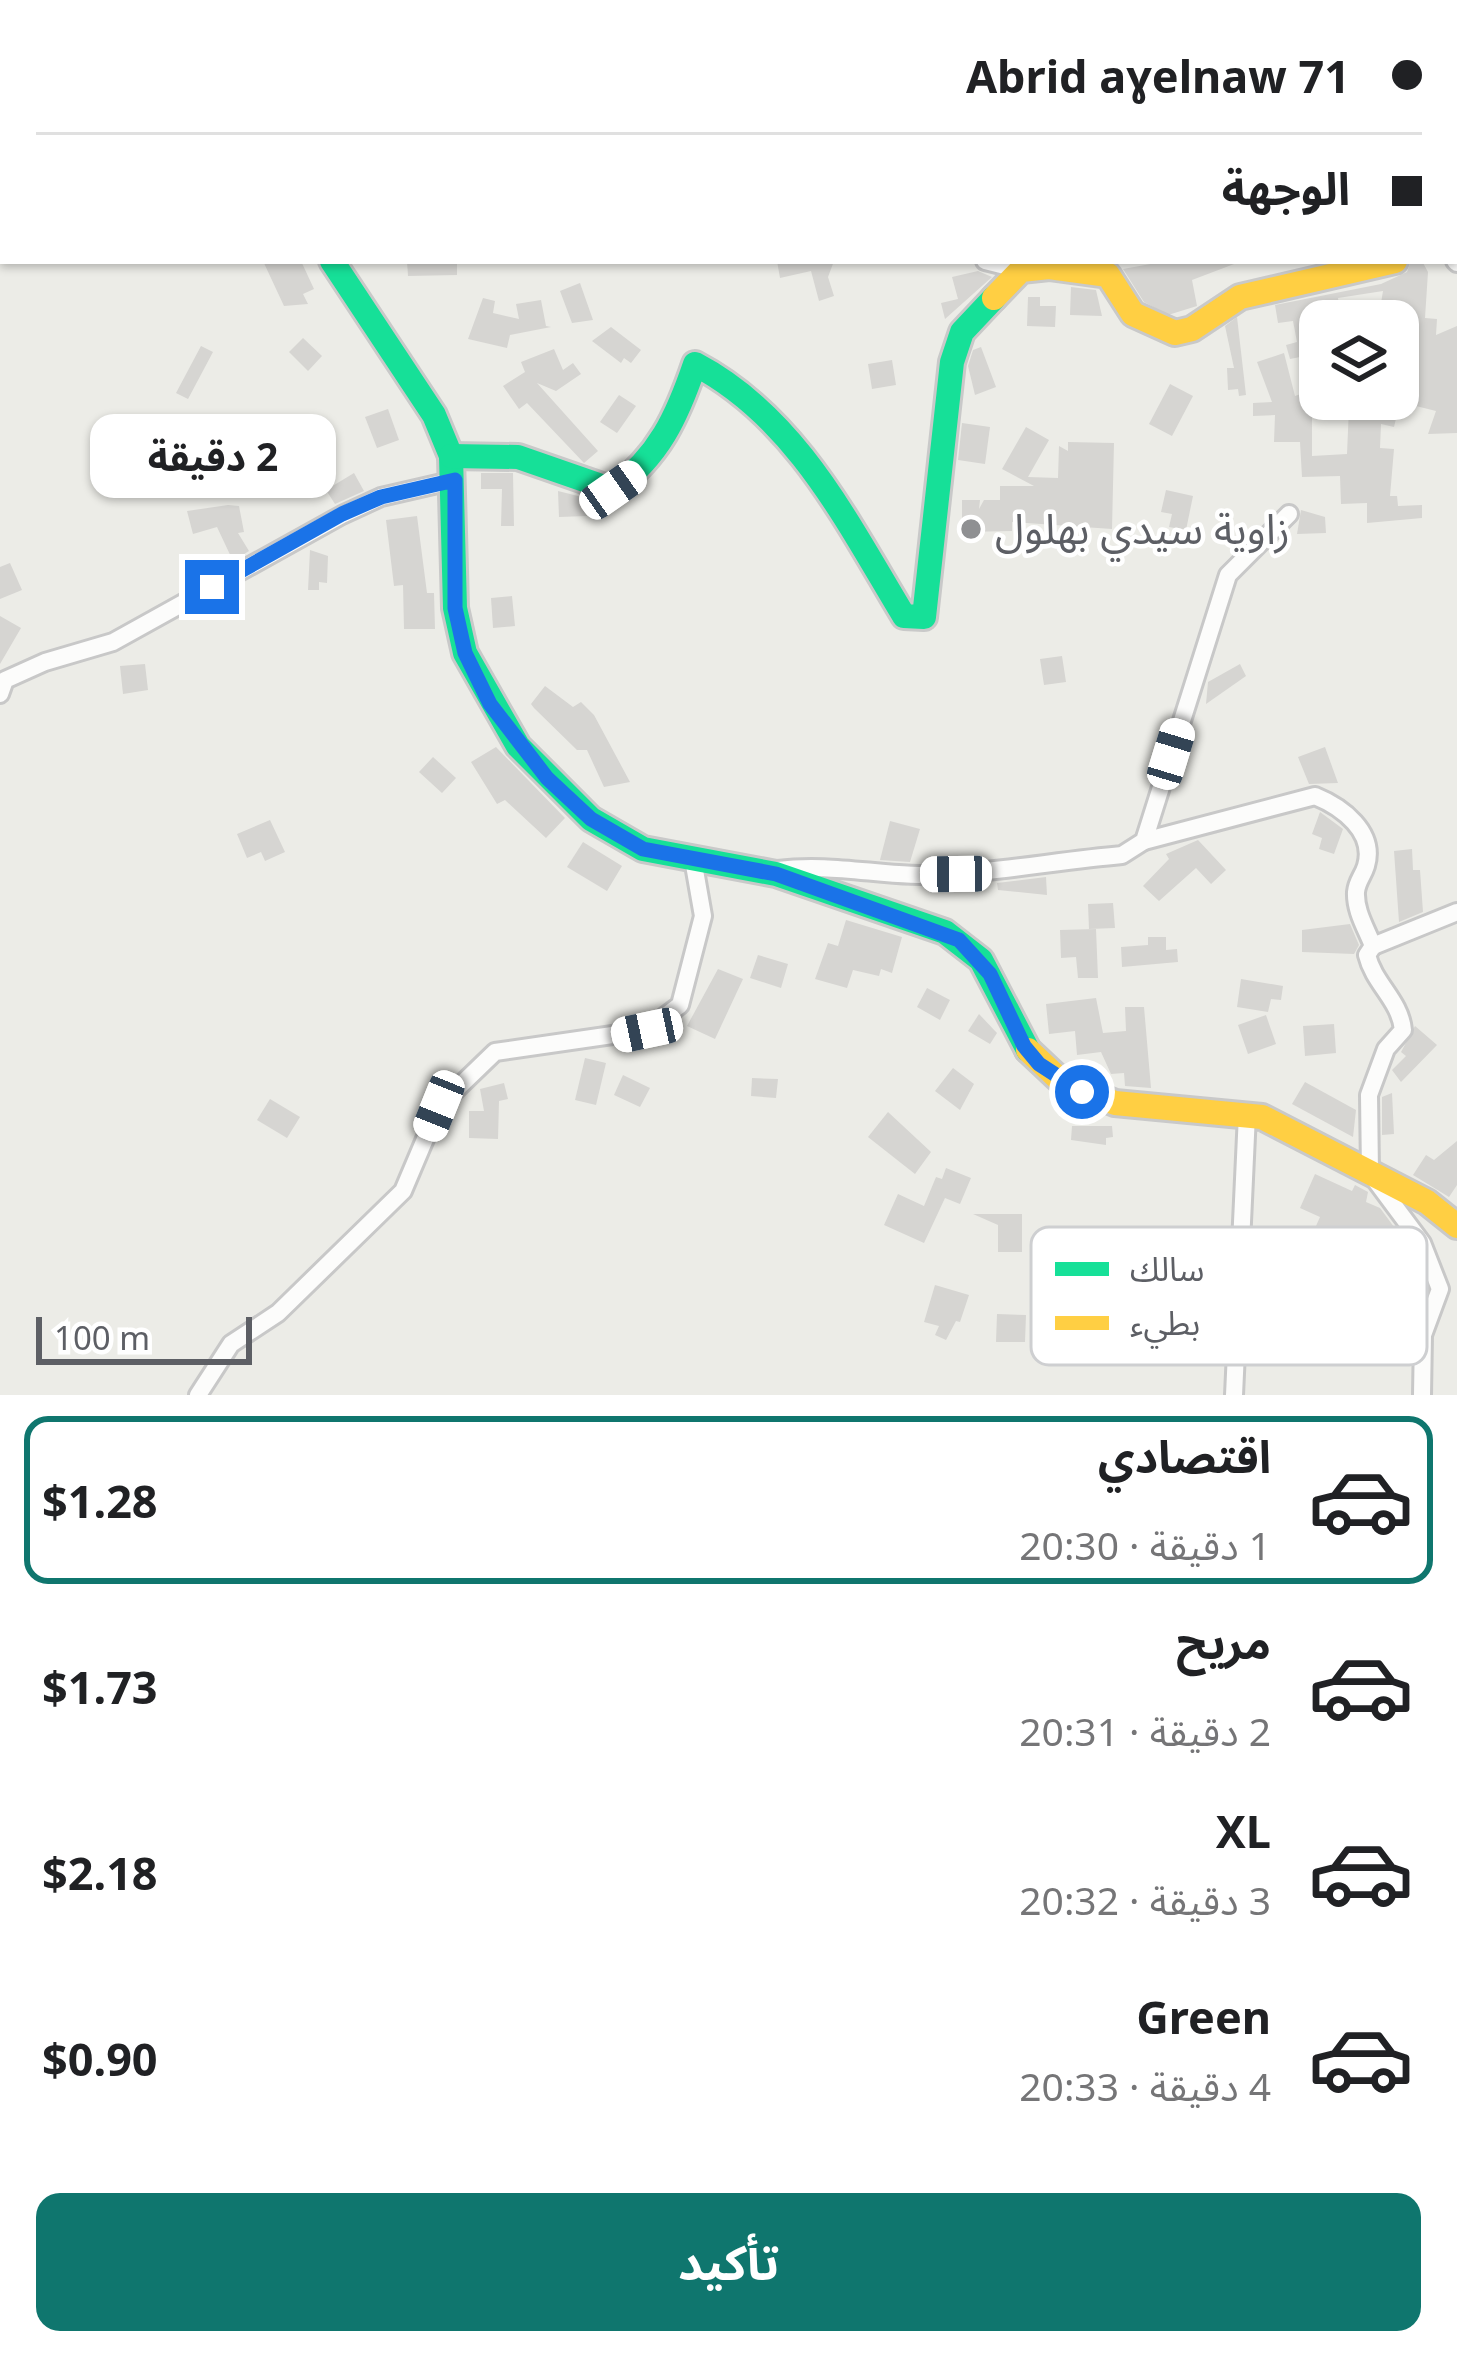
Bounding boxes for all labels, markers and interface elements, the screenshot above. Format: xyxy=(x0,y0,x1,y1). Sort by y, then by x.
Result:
text: Abrid aɣelnaw 71 xyxy=(966,45,1350,106)
text: الوجهة xyxy=(1222,157,1350,218)
map controls xyxy=(1299,300,1419,420)
button: layers xyxy=(1299,300,1419,420)
callout: 2 دقيقة xyxy=(89,413,335,497)
text: 2 دقيقة xyxy=(148,429,278,482)
car xyxy=(573,455,653,525)
place label: زاوية سيدي بهلول xyxy=(995,499,1290,562)
marker: زاوية سيدي بهلول xyxy=(958,516,984,542)
route end xyxy=(185,560,239,614)
car xyxy=(1143,714,1199,794)
car xyxy=(920,855,992,893)
car xyxy=(608,1005,686,1055)
route start xyxy=(1055,1065,1109,1119)
car xyxy=(409,1066,469,1146)
legend xyxy=(1031,1227,1427,1365)
text: سالك xyxy=(1130,1246,1204,1291)
text: بطيء xyxy=(1130,1300,1200,1349)
scale bar xyxy=(36,1311,252,1364)
text: 100 m xyxy=(54,1315,150,1360)
text: اقتصادي xyxy=(1098,1425,1271,1486)
icon: car xyxy=(1307,1446,1415,1554)
text: $1.28 xyxy=(42,1470,158,1531)
text: 1 دقيقة · 20:30 xyxy=(1019,1518,1271,1571)
text: مريح xyxy=(1176,1611,1271,1672)
icon: car xyxy=(1307,1632,1415,1740)
text: $1.73 xyxy=(42,1656,158,1717)
text: 2 دقيقة · 20:31 xyxy=(1019,1704,1271,1757)
text: XL xyxy=(1216,1800,1271,1861)
icon: car xyxy=(1307,1818,1415,1926)
text: $2.18 xyxy=(42,1842,158,1903)
text: 3 دقيقة · 20:32 xyxy=(1019,1873,1271,1926)
text: Green xyxy=(1136,1986,1271,2047)
icon: car xyxy=(1307,2004,1415,2112)
text: $0.90 xyxy=(42,2028,158,2089)
text: 4 دقيقة · 20:33 xyxy=(1019,2059,1271,2112)
button: تأكيد xyxy=(36,2193,1421,2331)

